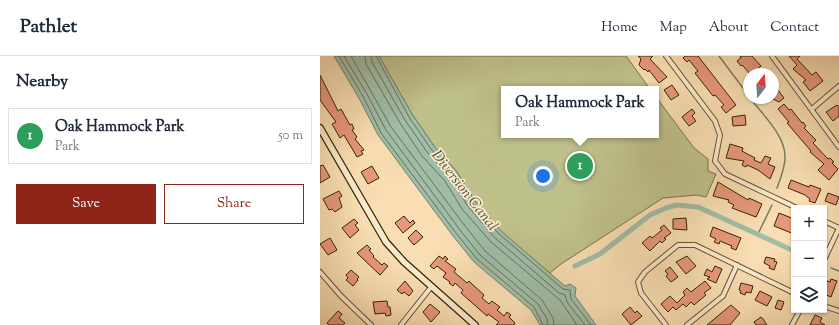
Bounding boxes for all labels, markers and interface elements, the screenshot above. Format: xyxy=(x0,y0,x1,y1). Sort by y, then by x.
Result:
text: Pathlet xyxy=(20,14,77,41)
text: Home xyxy=(601,18,638,38)
text: Map xyxy=(660,18,687,38)
text: About xyxy=(709,18,748,38)
text: Contact xyxy=(770,18,819,38)
north arrow xyxy=(743,68,779,104)
text: Nearby xyxy=(16,70,68,94)
popup xyxy=(501,86,659,138)
text: Oak Hammock Park xyxy=(515,93,645,114)
text: Park xyxy=(515,114,540,132)
text: Oak Hammock Park xyxy=(55,117,184,138)
text: 1 xyxy=(28,127,32,145)
text: 50 m xyxy=(278,127,303,145)
text: Park xyxy=(55,138,80,156)
water label: Diversion Canal xyxy=(426,146,502,236)
pin: 1 xyxy=(567,151,593,181)
your location xyxy=(533,166,553,186)
button: Save xyxy=(16,184,156,224)
button: Share xyxy=(164,184,304,224)
map controls xyxy=(791,205,827,313)
button: + xyxy=(791,205,827,241)
button: − xyxy=(791,241,827,277)
button: layers xyxy=(791,277,827,313)

